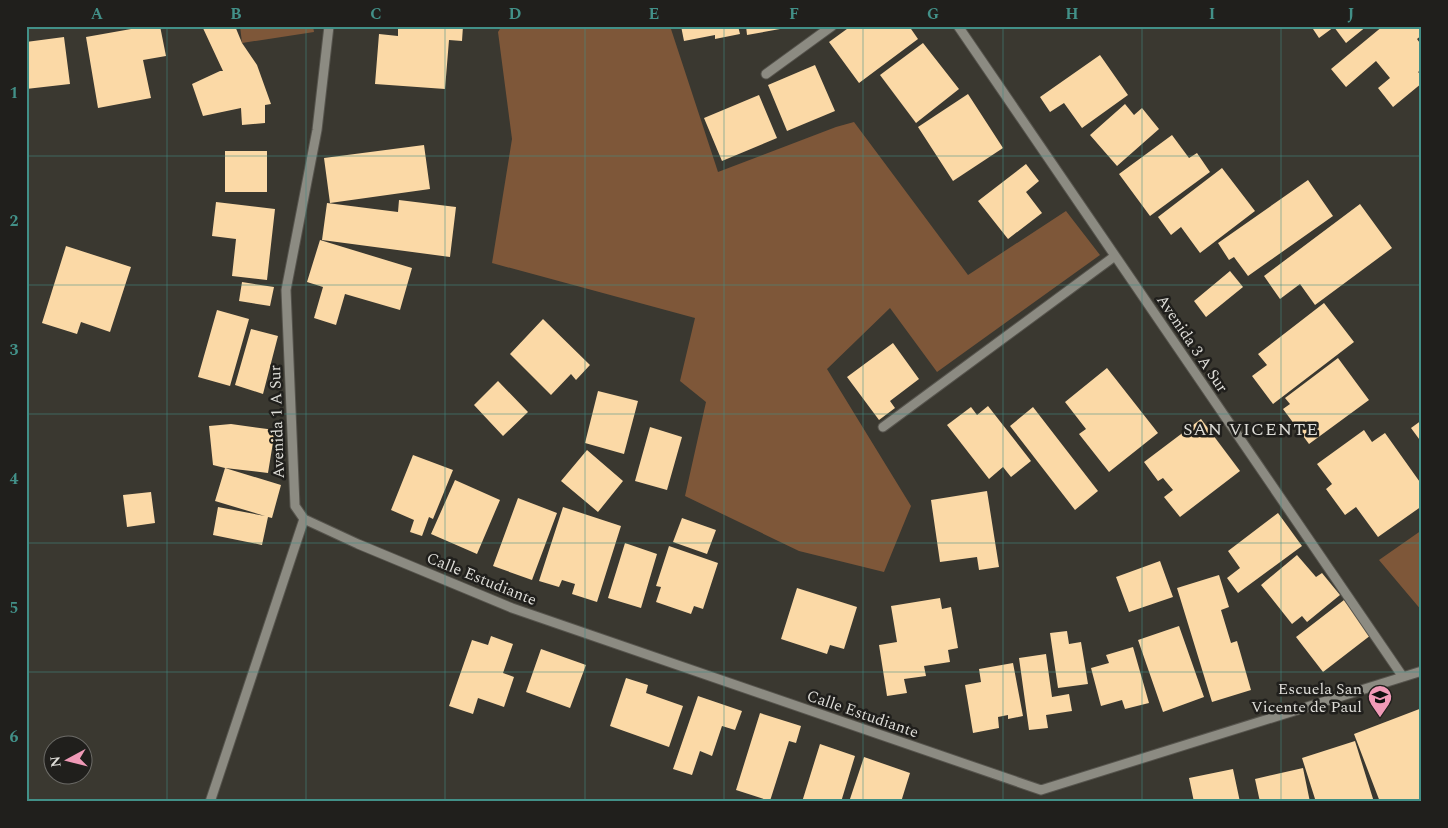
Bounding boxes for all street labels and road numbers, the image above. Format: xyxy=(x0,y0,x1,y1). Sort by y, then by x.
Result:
street label: Avenida 3 A Sur xyxy=(1150,290,1234,397)
street label: Avenida 1 A Sur xyxy=(263,365,291,479)
street label: Calle Estudiante xyxy=(423,546,540,612)
street label: Calle Estudiante xyxy=(804,684,922,744)

